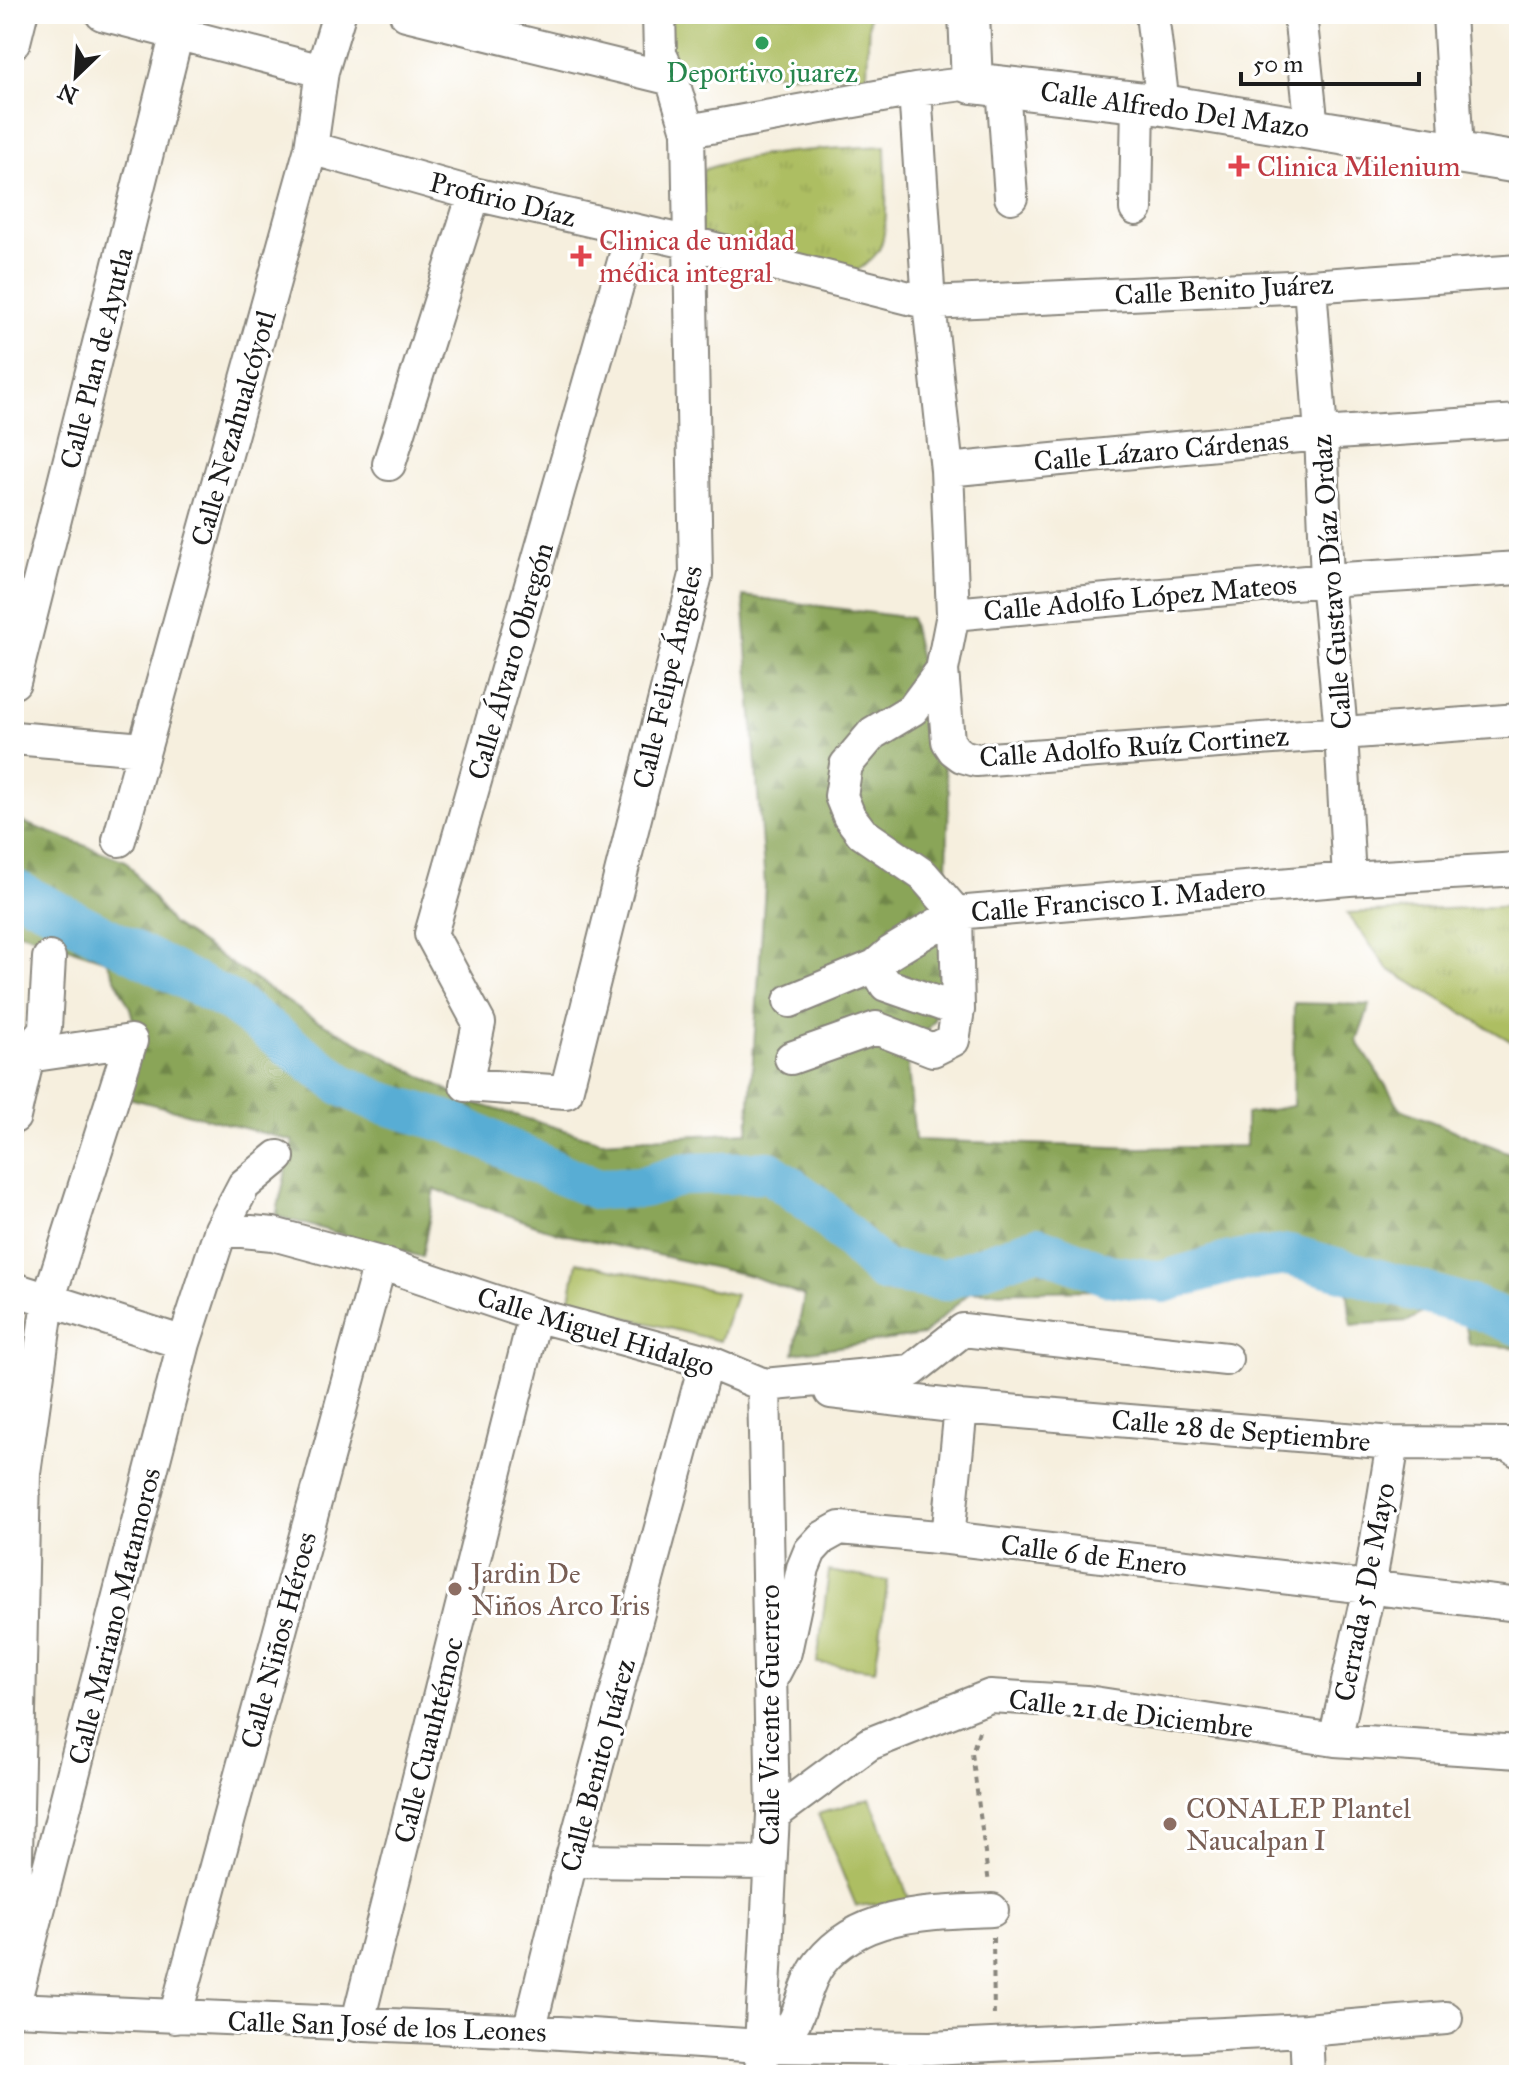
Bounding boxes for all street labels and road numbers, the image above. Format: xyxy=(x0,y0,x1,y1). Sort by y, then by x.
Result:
street label: Calle Alfredo Del Mazo xyxy=(1038,73,1312,146)
street label: Profirio Díaz xyxy=(426,164,580,235)
street label: Calle Plan de Ayutla xyxy=(52,244,141,473)
street label: Calle Benito Juárez xyxy=(1114,266,1334,313)
street label: Calle Nezahualcóyotl xyxy=(183,306,284,550)
street label: Calle Lázaro Cárdenas xyxy=(1032,422,1290,479)
street label: Calle Gustavo Díaz Ordaz xyxy=(1304,433,1359,731)
street label: Calle Álvaro Obregón xyxy=(460,539,561,784)
street label: Calle Felipe Ángeles xyxy=(625,562,710,792)
street label: Calle Adolfo López Mateos xyxy=(982,566,1298,629)
street label: Calle Adolfo Ruíz Cortinez xyxy=(978,718,1290,775)
street label: Calle Francisco I. Madero xyxy=(969,869,1267,930)
street label: Calle Miguel Hidalgo xyxy=(473,1279,719,1384)
street label: Calle 28 de Septiembre xyxy=(1110,1402,1372,1459)
street label: Calle Mariano Matamoros xyxy=(61,1464,168,1768)
street label: Cerrada 5 De Mayo xyxy=(1326,1480,1403,1704)
street label: Calle 6 de Enero xyxy=(999,1527,1189,1584)
street label: Calle Niños Héroes xyxy=(233,1528,324,1752)
street label: Calle Vicente Guerrero xyxy=(752,1585,787,1846)
street label: Calle Cuauhtémoc xyxy=(386,1634,471,1847)
street label: Calle Benito Juárez xyxy=(552,1655,643,1876)
street label: Calle 21 de Diciembre xyxy=(1007,1681,1255,1746)
street label: Calle San José de los Leones xyxy=(227,2003,547,2050)

